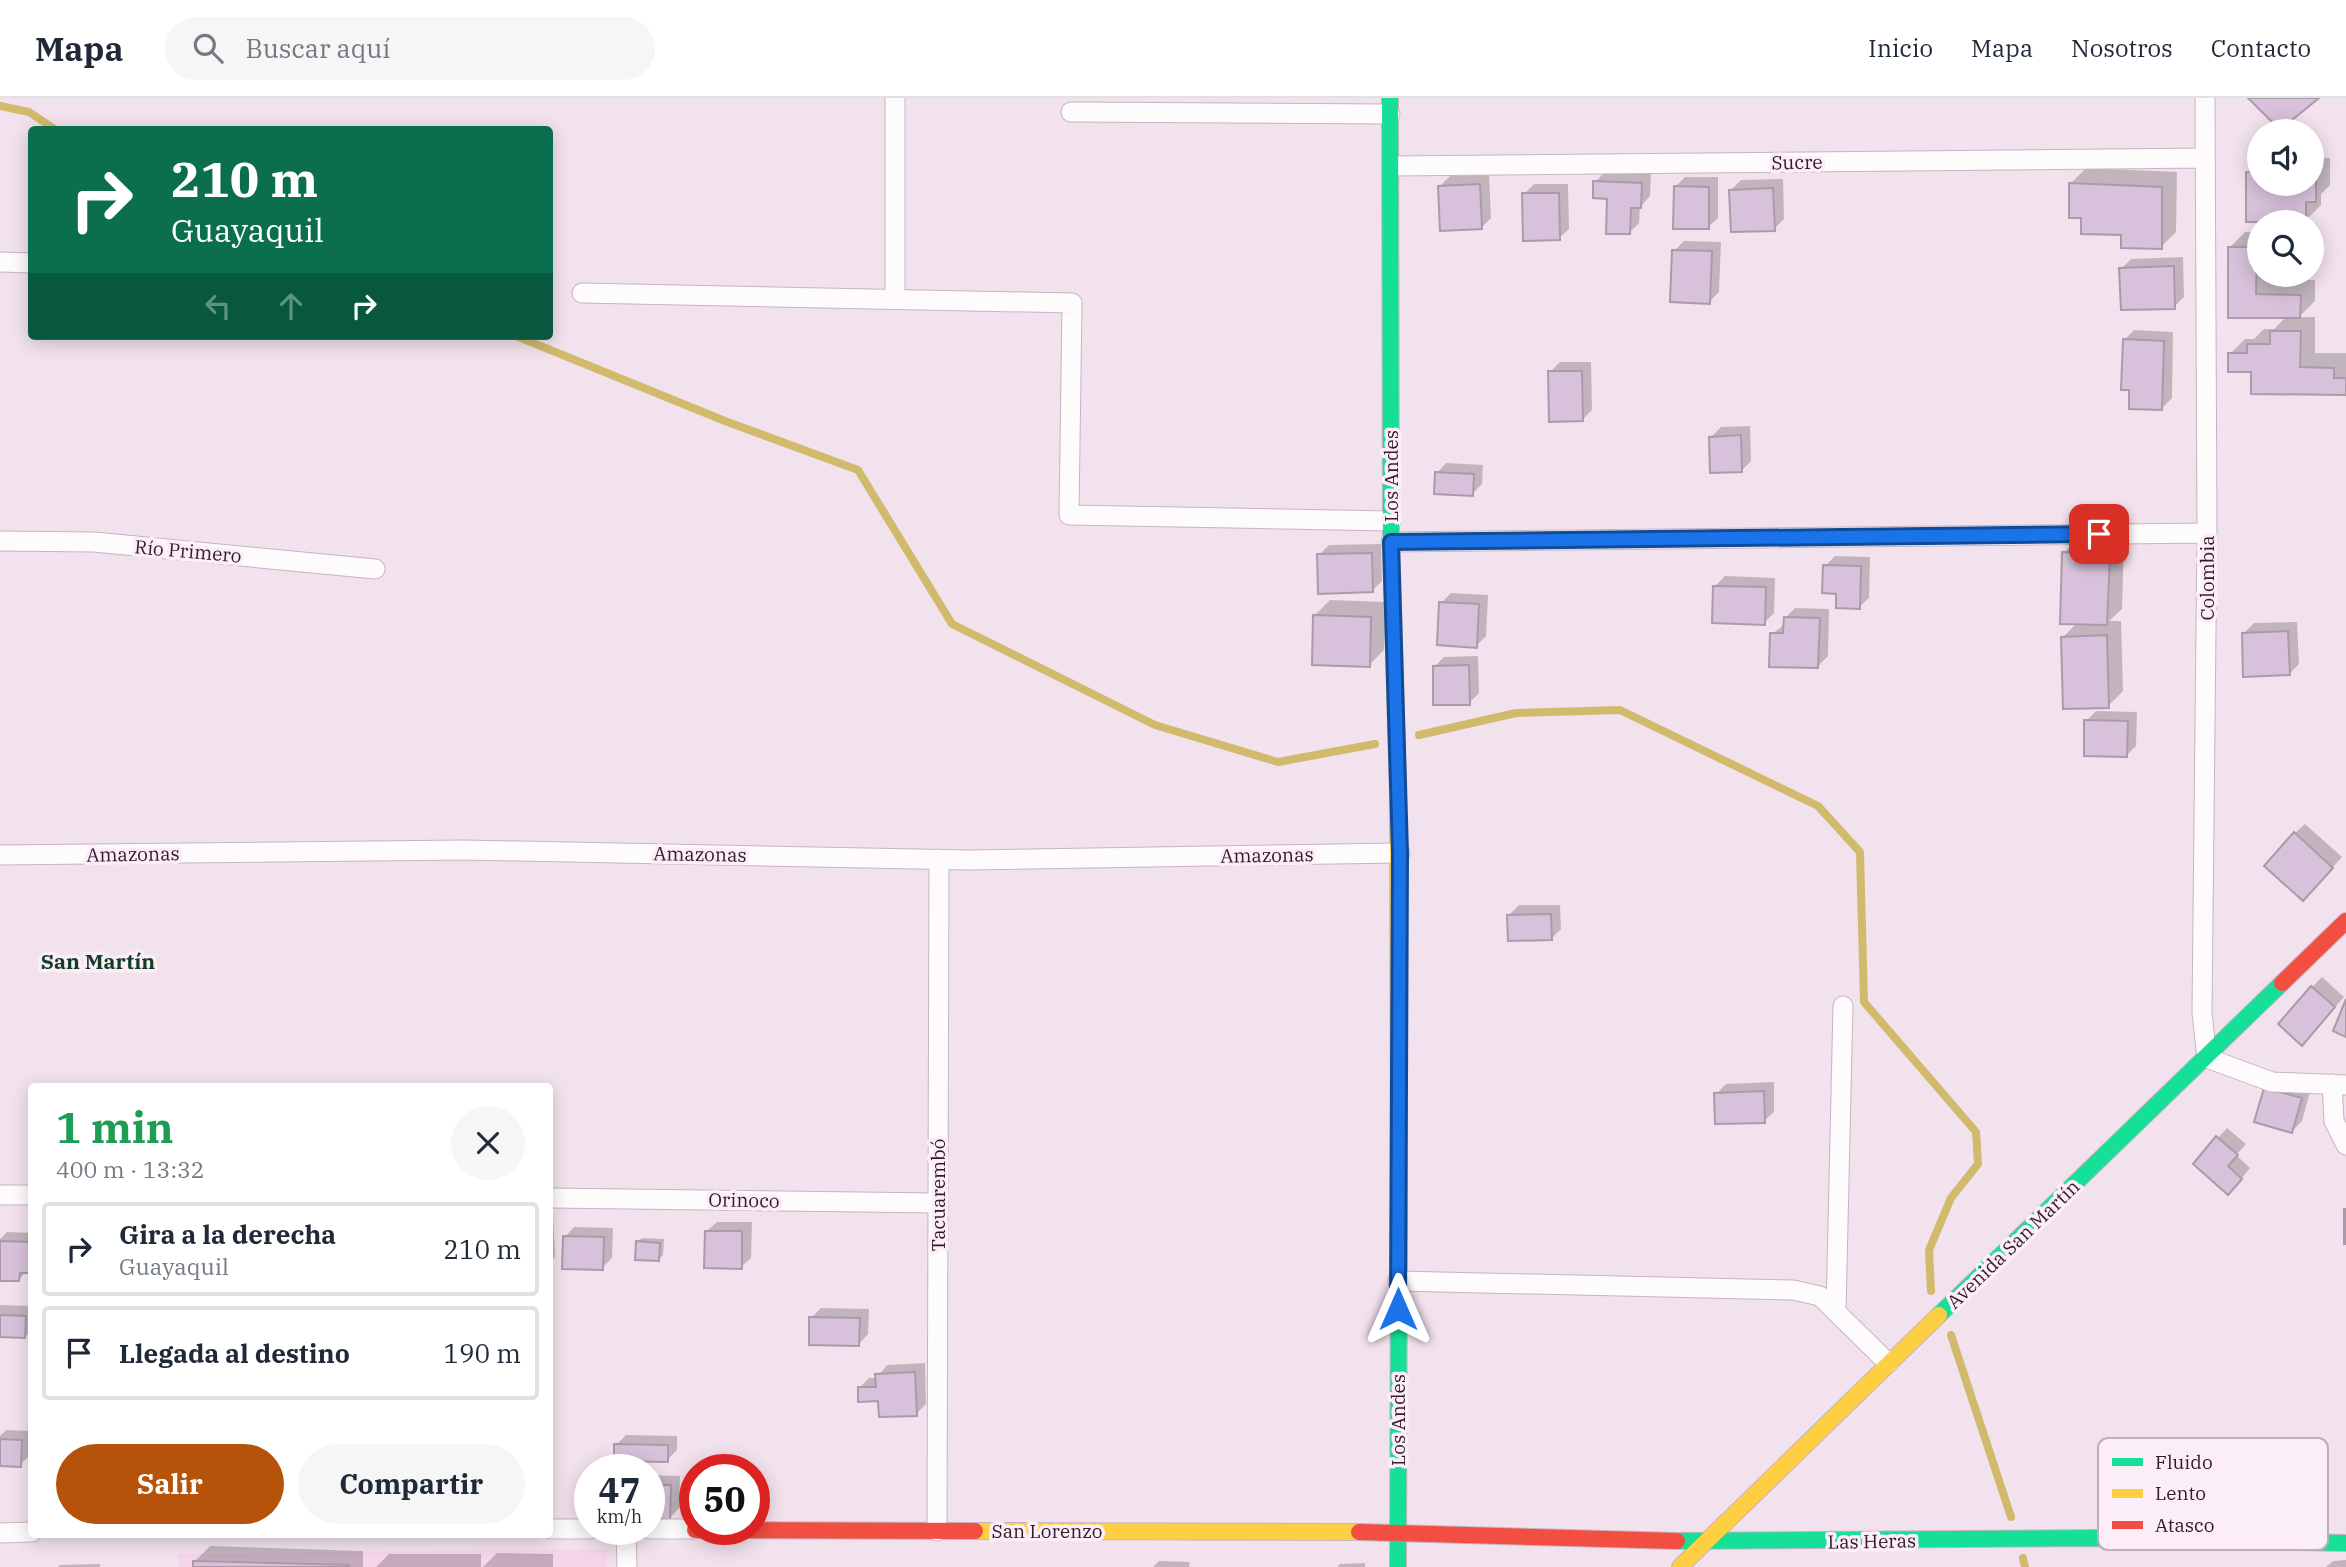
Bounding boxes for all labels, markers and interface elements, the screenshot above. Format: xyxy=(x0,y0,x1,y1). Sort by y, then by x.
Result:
search box xyxy=(165,17,655,80)
text: Mapa xyxy=(35,27,123,70)
icon: search xyxy=(189,29,227,67)
text: Buscar aquí xyxy=(245,31,391,65)
text: Inicio xyxy=(1868,32,1933,64)
text: Mapa xyxy=(1971,32,2033,64)
text: Nosotros xyxy=(2071,32,2173,64)
text: Contacto xyxy=(2211,32,2311,64)
map controls xyxy=(2247,119,2324,287)
button: sound xyxy=(2247,119,2324,196)
text: 210 m xyxy=(171,147,318,210)
street label: Sucre xyxy=(1771,150,1823,174)
icon: right xyxy=(56,154,147,245)
text: Guayaquil xyxy=(171,209,324,251)
button: search xyxy=(2247,210,2324,287)
icon: left xyxy=(199,287,237,325)
icon: ahead xyxy=(272,287,310,325)
icon: right xyxy=(345,287,383,325)
street label: Los Andes xyxy=(1379,430,1403,522)
pin xyxy=(2069,504,2129,564)
icon: arrive xyxy=(2080,515,2118,553)
street label: Río Primero xyxy=(133,534,243,568)
street label: Colombia xyxy=(2195,535,2219,621)
street label: Amazonas xyxy=(86,841,180,867)
street label: Amazonas xyxy=(653,841,747,867)
street label: Amazonas xyxy=(1220,842,1314,868)
district label: San Martín xyxy=(41,947,155,975)
text: 1 min xyxy=(56,1100,174,1155)
button: close xyxy=(451,1106,525,1180)
street label: Tacuarembó xyxy=(926,1139,950,1251)
text: 400 m · 13:32 xyxy=(56,1154,205,1184)
street label: Avenida San Martín xyxy=(1941,1174,2085,1314)
street label: Orinoco xyxy=(708,1187,780,1213)
text: Gira a la derecha xyxy=(119,1217,336,1251)
icon: right xyxy=(60,1230,98,1268)
text: 210 m xyxy=(443,1232,521,1266)
text: Guayaquil xyxy=(119,1251,229,1281)
position arrow xyxy=(1361,1272,1435,1346)
icon: arrive xyxy=(60,1334,98,1372)
text: Llegada al destino xyxy=(119,1336,350,1370)
text: 190 m xyxy=(443,1336,521,1370)
street label: Los Andes xyxy=(1386,1374,1410,1466)
legend xyxy=(2098,1438,2328,1550)
button: Salir xyxy=(56,1444,284,1524)
button: Compartir xyxy=(298,1444,525,1524)
text: Fluido xyxy=(2155,1450,2213,1474)
speed limit sign: 50 xyxy=(679,1454,770,1545)
text: 47 xyxy=(598,1467,641,1513)
text: Lento xyxy=(2155,1481,2206,1505)
text: km/h xyxy=(597,1505,642,1528)
text: Atasco xyxy=(2155,1513,2214,1537)
street label: San Lorenzo xyxy=(991,1519,1103,1543)
street label: Las Heras xyxy=(1828,1528,1916,1554)

